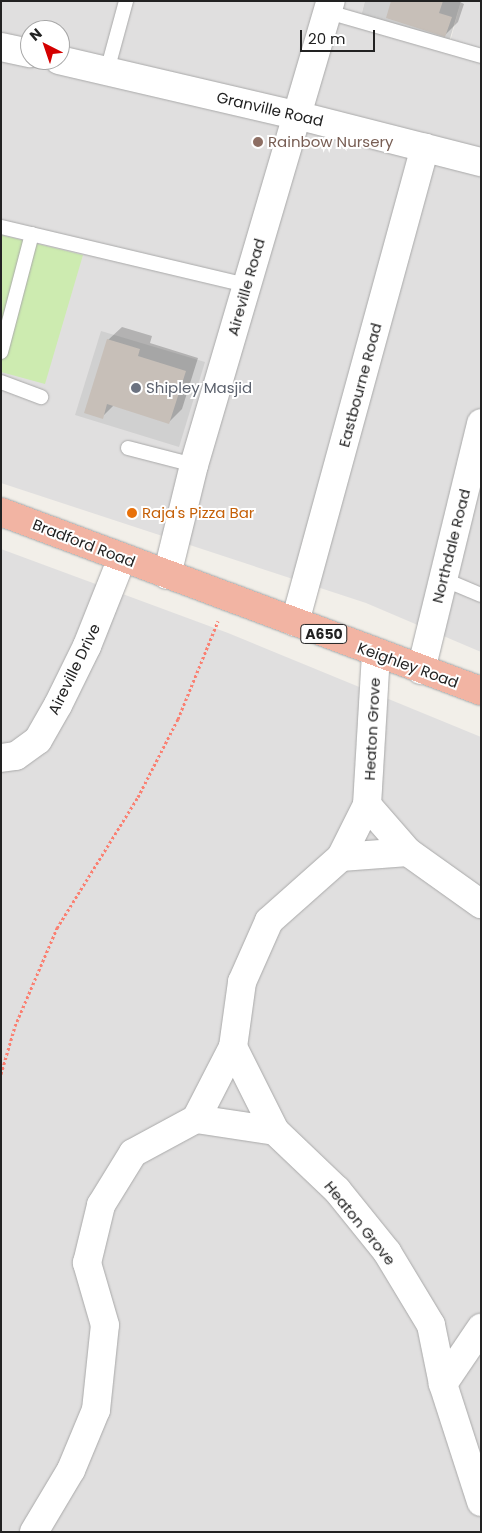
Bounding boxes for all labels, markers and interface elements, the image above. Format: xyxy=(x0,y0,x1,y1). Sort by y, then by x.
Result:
north arrow xyxy=(20,20,70,70)
scale bar xyxy=(302,20,377,52)
text: N xyxy=(25,23,46,45)
text: 20 m xyxy=(308,28,346,49)
street label: Granville Road xyxy=(215,88,325,130)
place label: Rainbow Nursery xyxy=(268,133,394,151)
marker: Rainbow Nursery xyxy=(252,136,264,148)
street label: Aireville Road xyxy=(223,236,269,338)
street label: Eastbourne Road xyxy=(335,321,385,449)
place label: Shipley Masjid xyxy=(146,379,252,397)
marker: Shipley Masjid xyxy=(130,382,142,394)
street label: Northdale Road xyxy=(428,487,474,605)
place label: Raja's Pizza Bar xyxy=(142,504,254,522)
marker: Raja's Pizza Bar xyxy=(126,507,138,519)
street label: Bradford Road xyxy=(30,515,138,571)
street label: Aireville Drive xyxy=(44,621,104,717)
road number: A650 xyxy=(300,622,348,646)
street label: Keighley Road xyxy=(355,638,461,692)
street label: Heaton Grove xyxy=(360,677,384,781)
street label: Heaton Grove xyxy=(321,1177,399,1269)

